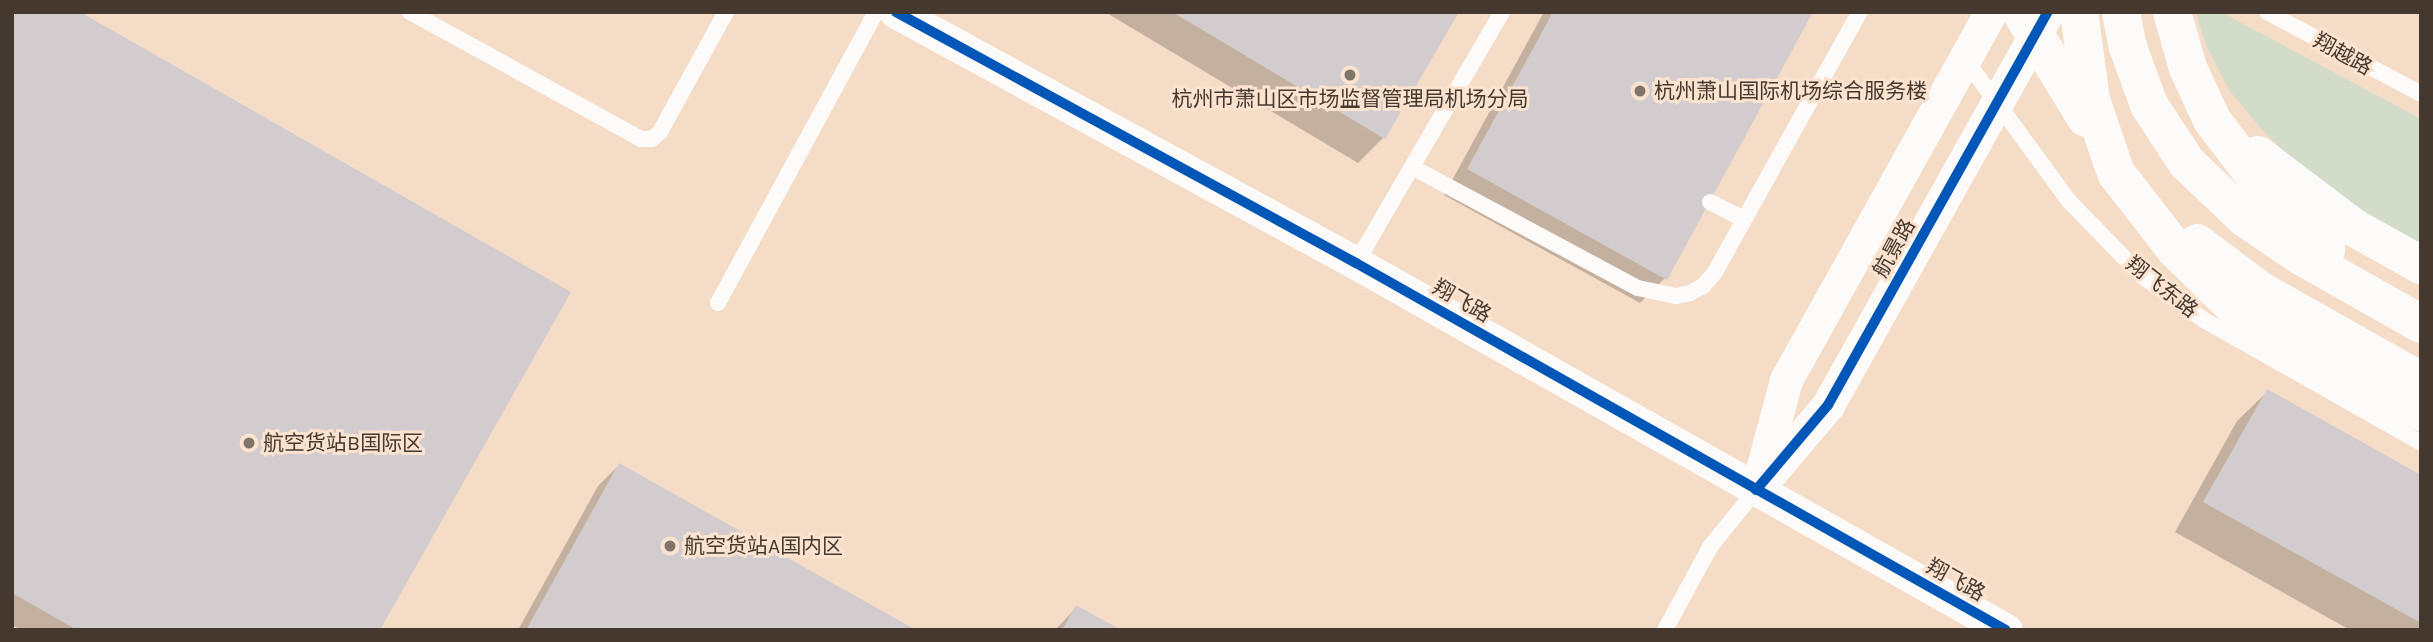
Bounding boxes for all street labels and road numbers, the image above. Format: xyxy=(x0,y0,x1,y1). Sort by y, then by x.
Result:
street label: 翔越路 xyxy=(2309,28,2377,80)
street label: 航景路 xyxy=(1868,214,1920,282)
street label: 翔飞东路 xyxy=(2121,251,2203,323)
street label: 翔飞路 xyxy=(1428,274,1496,328)
street label: 翔飞路 xyxy=(1922,554,1990,606)

